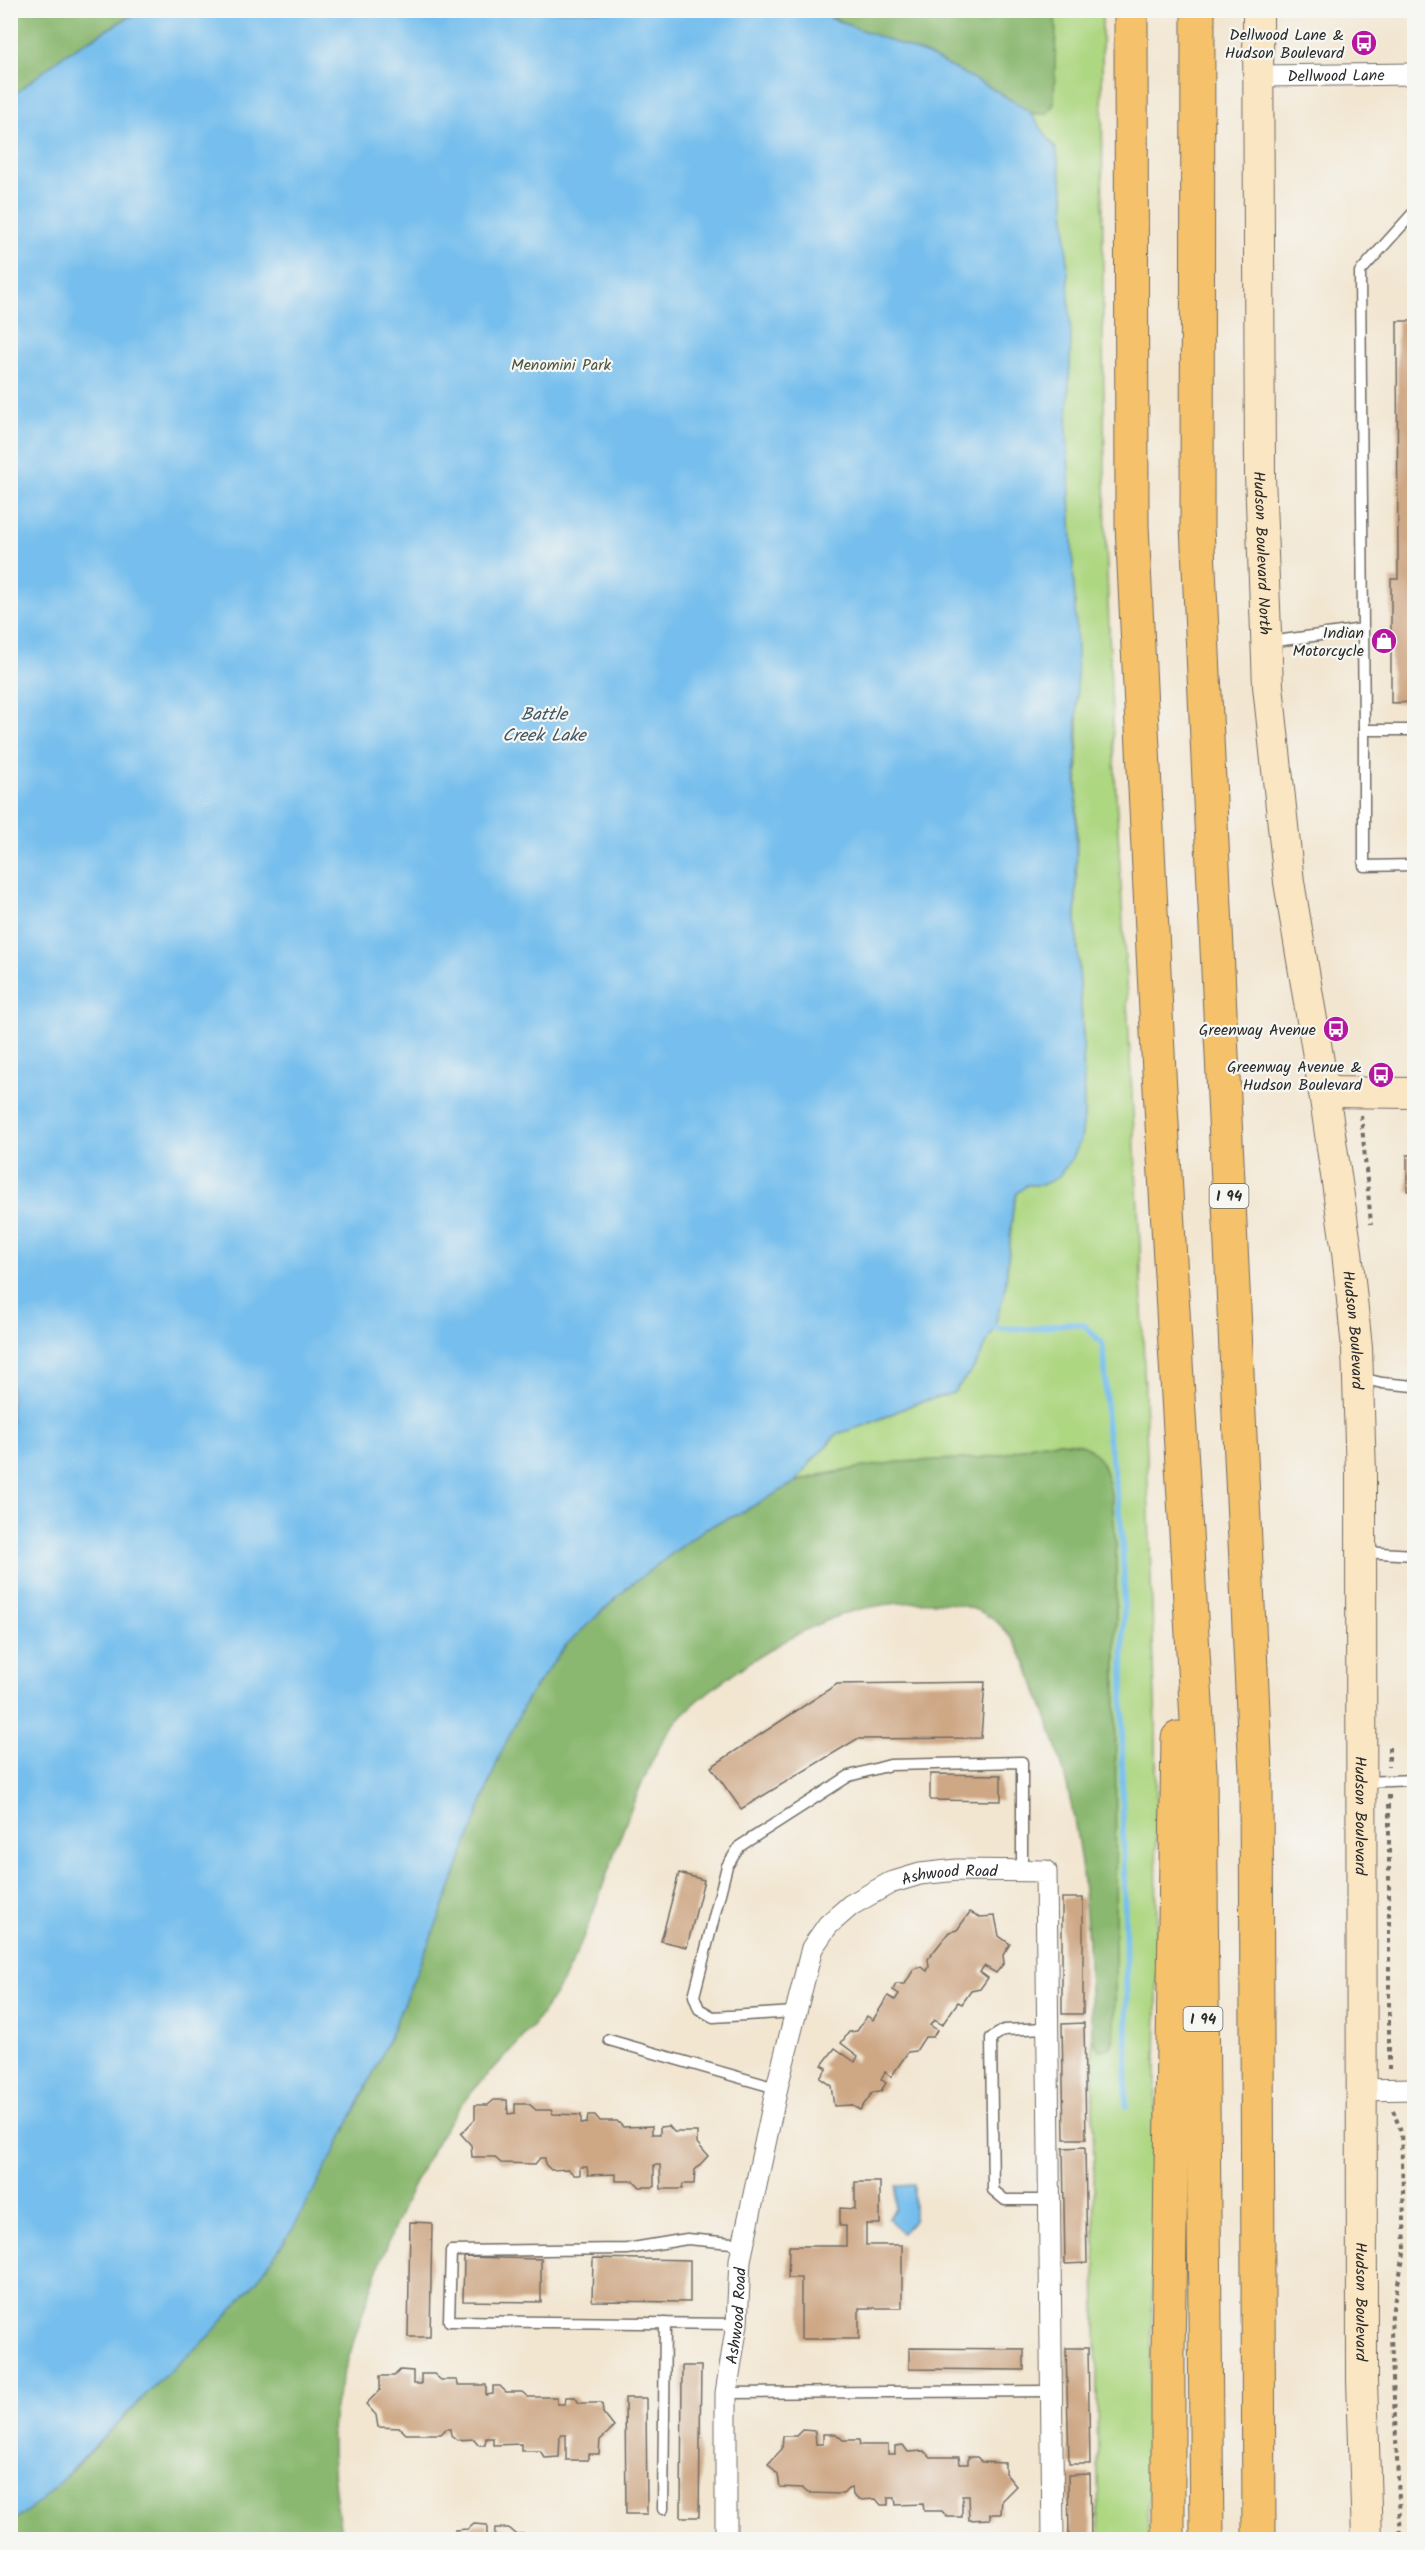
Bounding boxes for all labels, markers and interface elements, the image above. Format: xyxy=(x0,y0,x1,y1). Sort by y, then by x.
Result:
place label: Dellwood Lane & Hudson Boulevard xyxy=(1225,23,1345,66)
bus stop icon: Dellwood Lane & Hudson Boulevard xyxy=(1349,28,1379,58)
street label: Dellwood Lane xyxy=(1287,63,1385,90)
park label: Menomini Park xyxy=(511,353,611,378)
street label: Hudson Boulevard North xyxy=(1246,471,1277,635)
place label: Indian Motorcycle xyxy=(1293,621,1364,664)
shop icon: Indian Motorcycle xyxy=(1369,626,1399,656)
water label: Battle Creek Lake xyxy=(502,701,588,751)
bus stop icon: Greenway Avenue xyxy=(1321,1014,1351,1044)
place label: Greenway Avenue xyxy=(1199,1018,1316,1043)
place label: Greenway Avenue & Hudson Boulevard xyxy=(1227,1055,1363,1098)
bus stop icon: Greenway Avenue & Hudson Boulevard xyxy=(1366,1060,1396,1090)
road number: I 94 xyxy=(1210,1184,1248,1208)
street label: Hudson Boulevard xyxy=(1335,1269,1369,1391)
street label: Hudson Boulevard xyxy=(1347,1756,1372,1876)
street label: Ashwood Road xyxy=(898,1859,999,1893)
road number: I 94 xyxy=(1184,2007,1222,2031)
street label: Hudson Boulevard xyxy=(1348,2242,1373,2362)
street label: Ashwood Road xyxy=(720,2266,754,2366)

